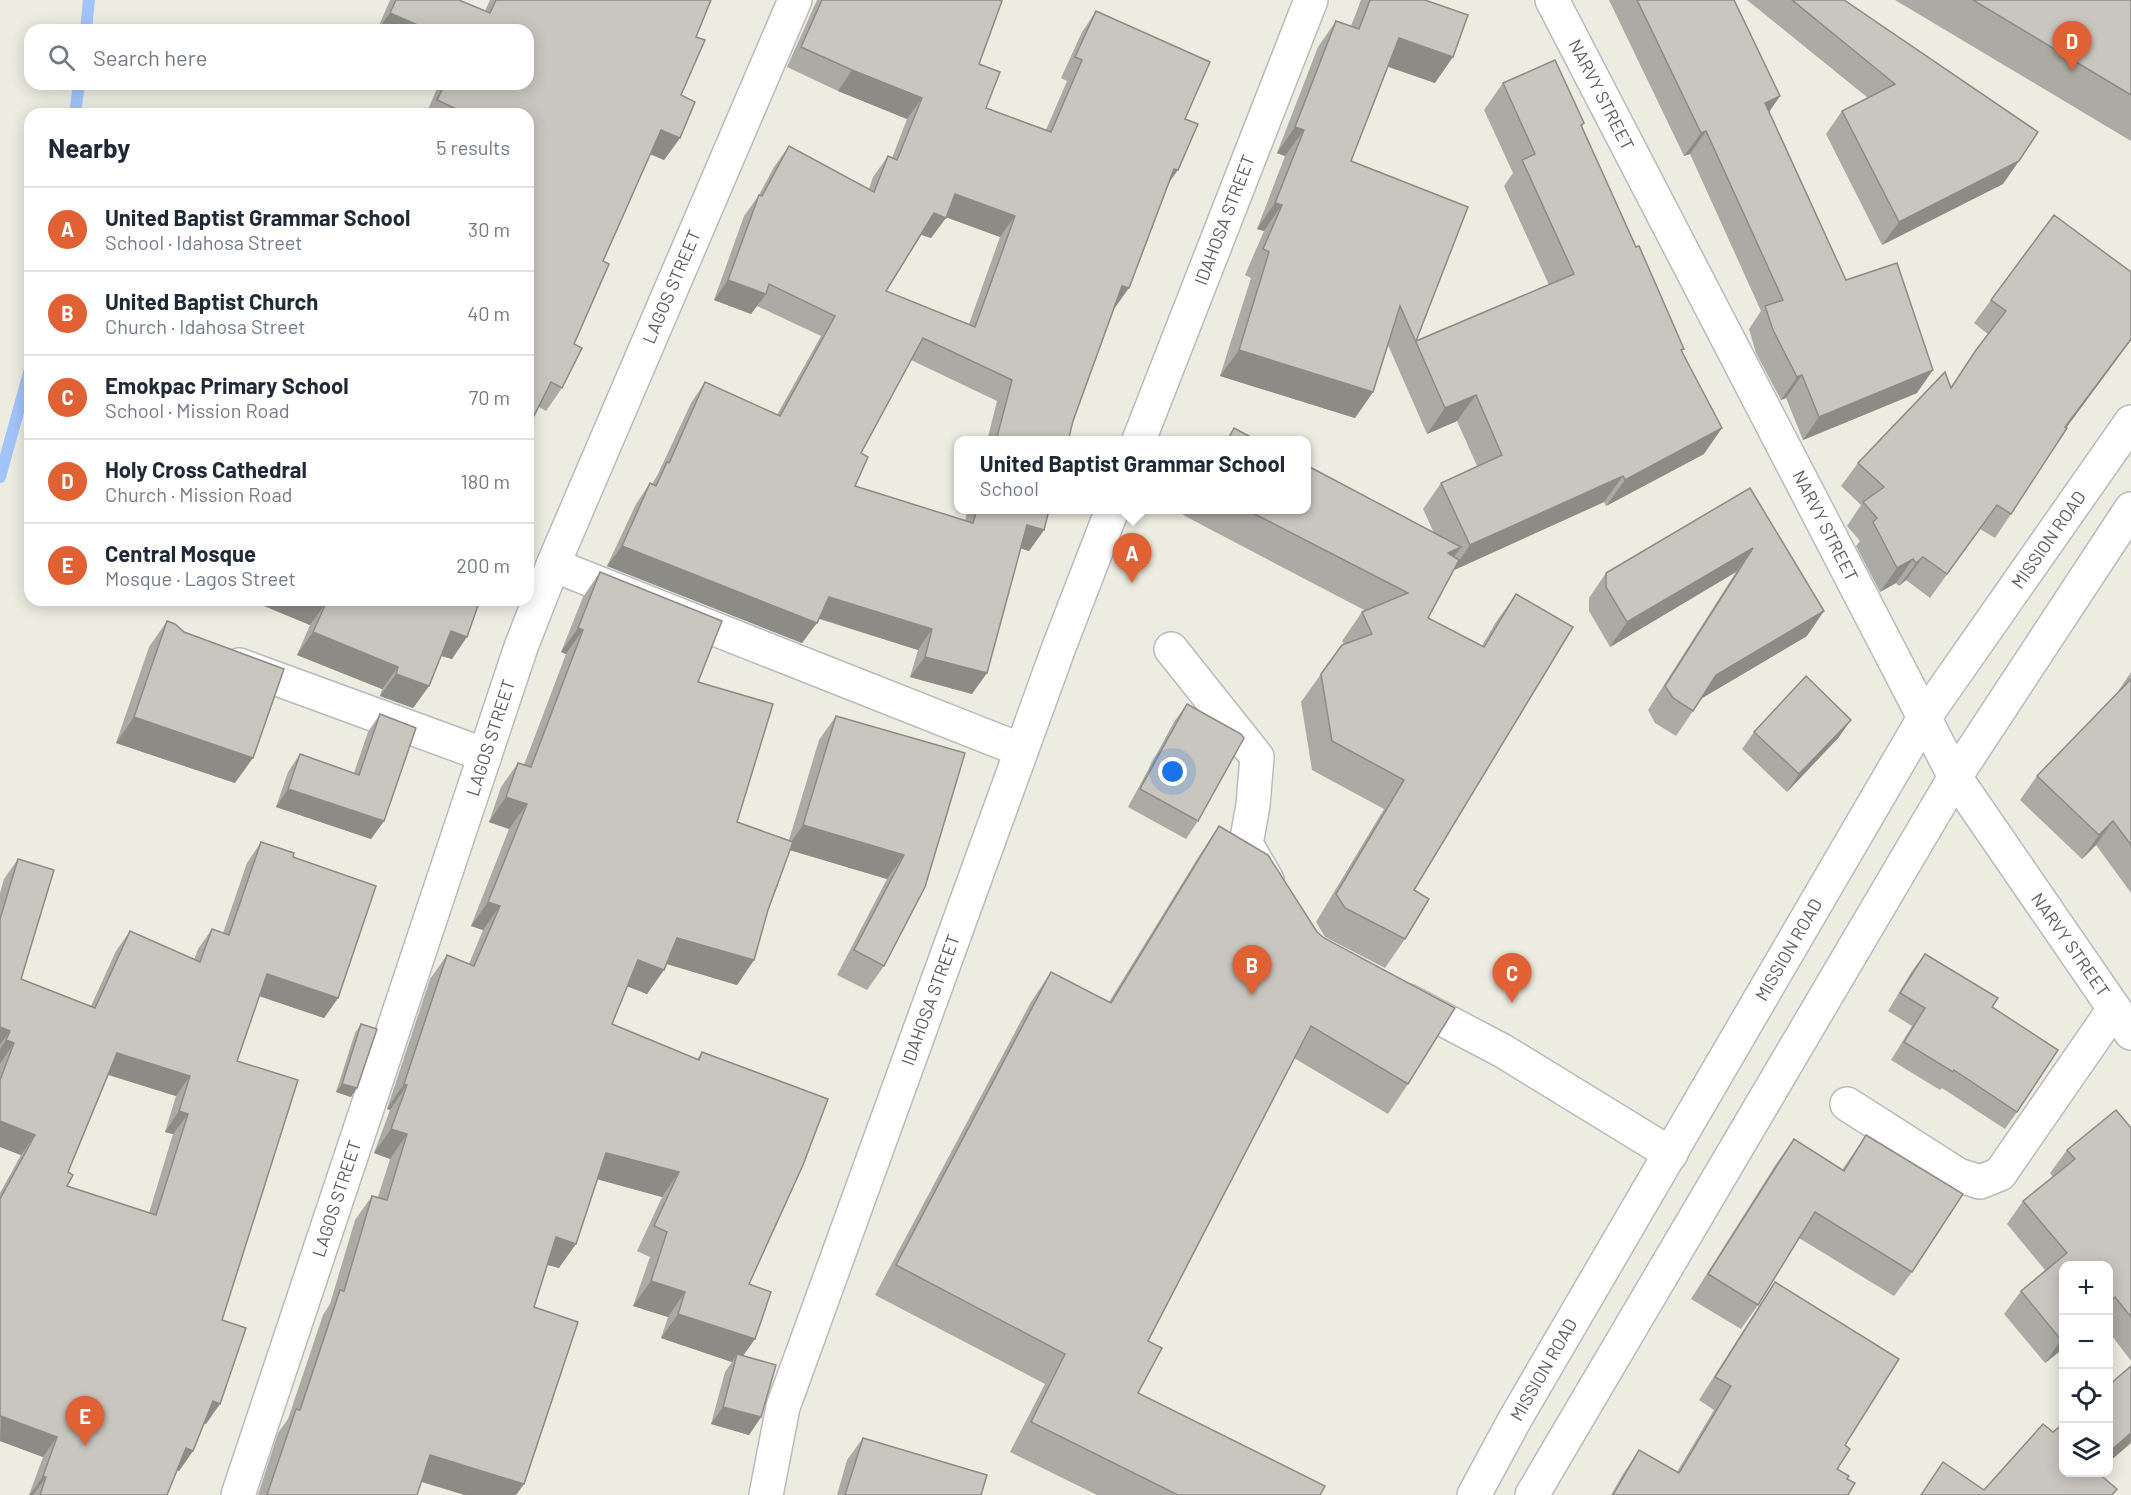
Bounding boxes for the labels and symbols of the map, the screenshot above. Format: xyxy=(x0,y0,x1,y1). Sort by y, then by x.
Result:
pin: D xyxy=(2052,22,2092,71)
street label: NARVY STREET xyxy=(1564,35,1639,154)
street label: IDAHOSA STREET xyxy=(1189,151,1259,288)
street label: LAGOS STREET xyxy=(637,226,705,347)
street label: NARVY STREET xyxy=(1788,466,1863,585)
street label: MISSION ROAD xyxy=(2006,486,2090,593)
pin: A xyxy=(1112,534,1152,583)
street label: LAGOS STREET xyxy=(461,677,519,799)
your location xyxy=(1158,757,1187,786)
street label: NARVY STREET xyxy=(2027,888,2115,1001)
street label: MISSION ROAD xyxy=(1750,894,1826,1005)
street label: IDAHOSA STREET xyxy=(896,931,964,1068)
pin: B xyxy=(1232,946,1272,995)
pin: C xyxy=(1492,954,1532,1003)
street label: LAGOS STREET xyxy=(307,1138,365,1260)
street label: MISSION ROAD xyxy=(1505,1314,1581,1425)
pin: E xyxy=(66,1396,104,1446)

